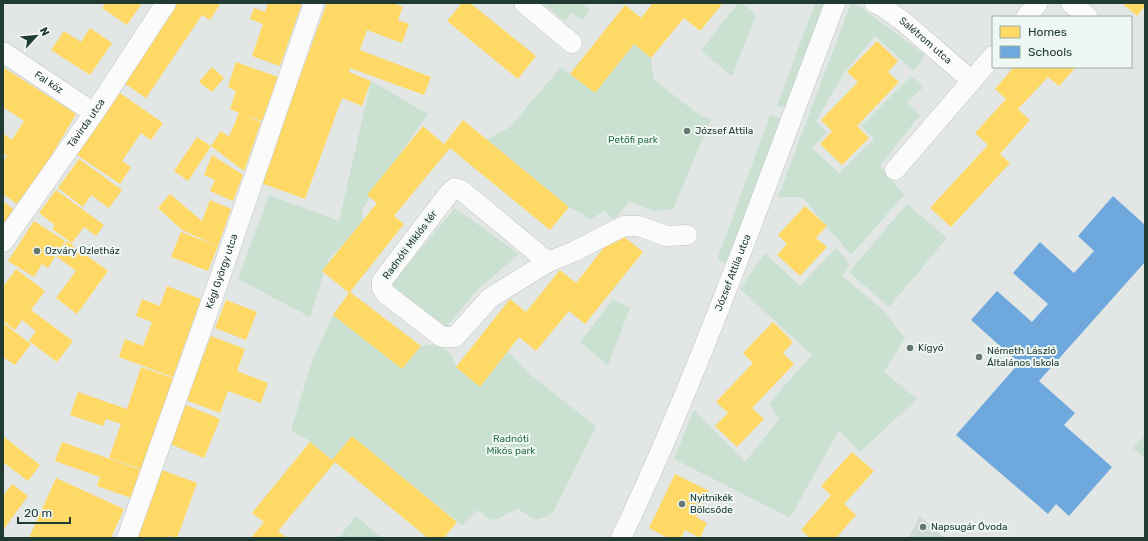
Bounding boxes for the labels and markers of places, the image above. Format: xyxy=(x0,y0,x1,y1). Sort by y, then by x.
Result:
place label: József Attila xyxy=(695,125,753,137)
marker: József Attila xyxy=(682,126,692,136)
place label: Ozváry Üzletház xyxy=(45,245,120,257)
marker: Ozváry Üzletház xyxy=(32,246,42,256)
place label: Kígyó xyxy=(918,342,944,354)
marker: Kígyó xyxy=(905,343,915,353)
place label: Németh László Általános Iskola xyxy=(987,345,1059,369)
marker: Németh László Általános Iskola xyxy=(974,352,984,362)
place label: Nyitnikék Bölcsőde xyxy=(690,492,734,516)
marker: Nyitnikék Bölcsőde xyxy=(677,499,687,509)
place label: Napsugár Óvoda xyxy=(931,521,1007,533)
marker: Napsugár Óvoda xyxy=(918,522,928,532)

